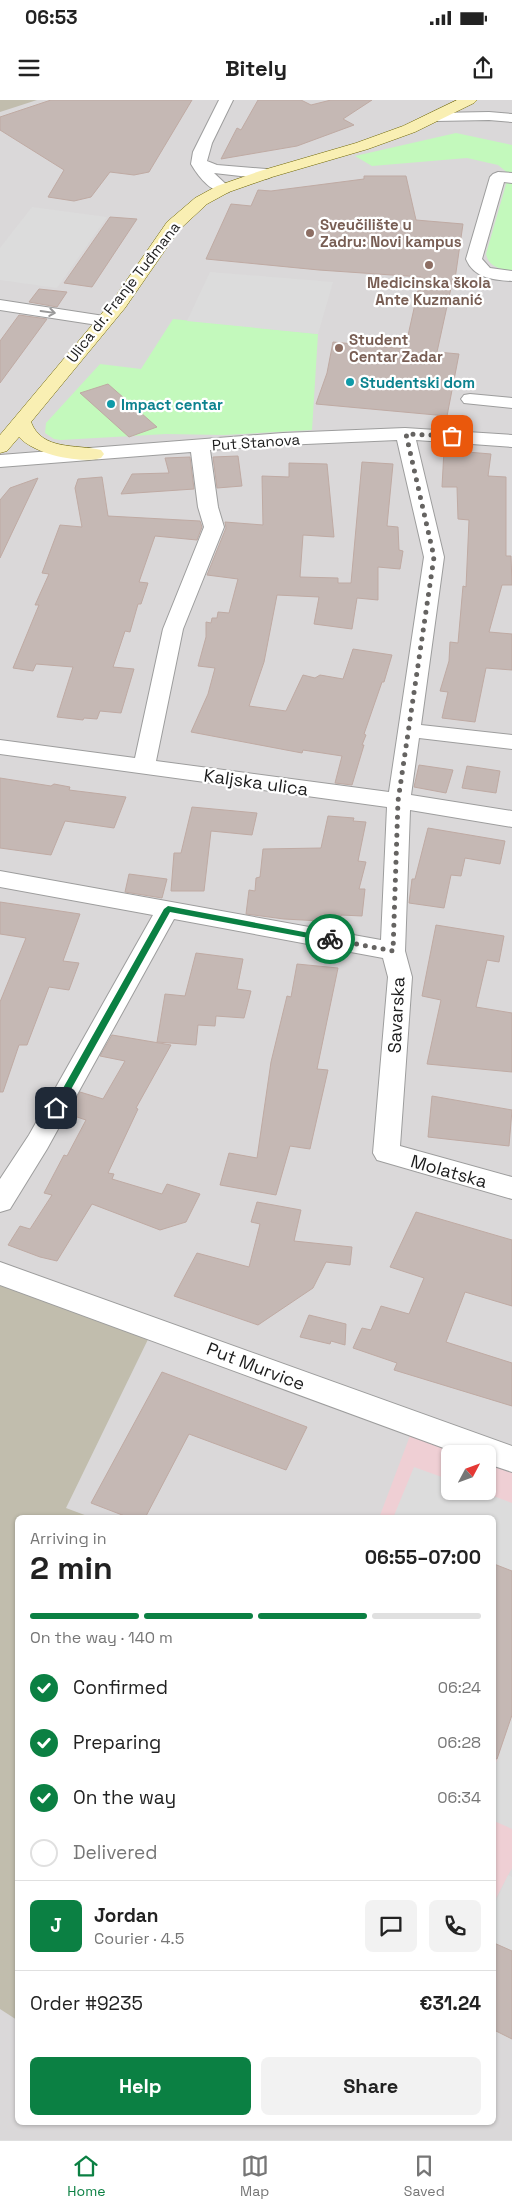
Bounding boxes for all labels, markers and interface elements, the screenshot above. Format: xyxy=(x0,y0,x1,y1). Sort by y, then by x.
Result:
text: 06:53 xyxy=(25,5,78,30)
icon: menu xyxy=(15,54,43,82)
text: Bitely xyxy=(225,54,287,82)
icon: share xyxy=(469,54,497,82)
place label: Sveučilište u Zadru: Novi kampus xyxy=(320,215,462,251)
street label: Ulica dr. Franje Tuđmana xyxy=(62,217,184,366)
marker: Sveučilište u Zadru: Novi kampus xyxy=(304,227,316,239)
marker: Medicinska škola Ante Kuzmanić xyxy=(423,259,435,271)
place label: Medicinska škola Ante Kuzmanić xyxy=(367,273,491,309)
one-way arrow xyxy=(40,307,56,317)
place label: Student Centar Zadar xyxy=(349,330,443,366)
marker: Student Centar Zadar xyxy=(333,342,345,354)
place label: Studentski dom xyxy=(360,373,475,392)
marker: Studentski dom xyxy=(344,376,356,388)
place label: Impact centar xyxy=(121,395,223,414)
marker: Impact centar xyxy=(105,398,117,410)
pin xyxy=(431,415,473,457)
icon: bag xyxy=(438,422,466,450)
street label: Put Stanova xyxy=(211,429,301,455)
street label: Kaljska ulica xyxy=(202,763,310,801)
courier xyxy=(305,914,355,964)
icon: bike xyxy=(316,925,344,953)
street label: Savarska xyxy=(383,976,409,1054)
pin xyxy=(35,1087,77,1129)
icon: home xyxy=(42,1094,70,1122)
street label: Molatska xyxy=(408,1149,490,1193)
street label: Put Murvice xyxy=(203,1337,309,1395)
north arrow xyxy=(441,1445,496,1500)
map controls xyxy=(441,1445,496,1500)
text: Arriving in xyxy=(30,1528,107,1549)
text: 06:55–07:00 xyxy=(365,1545,481,1570)
text: 2 min xyxy=(30,1548,113,1588)
text: On the way · 140 m xyxy=(30,1627,173,1648)
icon: check xyxy=(30,1674,58,1702)
text: Confirmed xyxy=(73,1675,168,1700)
text: 06:24 xyxy=(438,1677,481,1698)
icon: check xyxy=(30,1729,58,1757)
text: Preparing xyxy=(73,1730,161,1755)
text: 06:28 xyxy=(437,1732,481,1753)
icon: check xyxy=(30,1784,58,1812)
text: On the way xyxy=(73,1785,176,1810)
text: 06:34 xyxy=(437,1787,481,1808)
text: Delivered xyxy=(73,1840,158,1865)
button: chat xyxy=(365,1900,417,1952)
button: phone xyxy=(429,1900,481,1952)
text: Jordan xyxy=(94,1903,159,1928)
text: J xyxy=(50,1913,62,1938)
text: Courier · 4.5 xyxy=(94,1928,184,1949)
text: Order #9235 xyxy=(30,1991,143,2016)
text: €31.24 xyxy=(420,1991,481,2016)
button: Help xyxy=(30,2057,251,2115)
button: Share xyxy=(261,2057,481,2115)
tab: Home xyxy=(67,2152,105,2200)
tab: Map xyxy=(240,2152,269,2200)
tab: Saved xyxy=(404,2152,445,2200)

